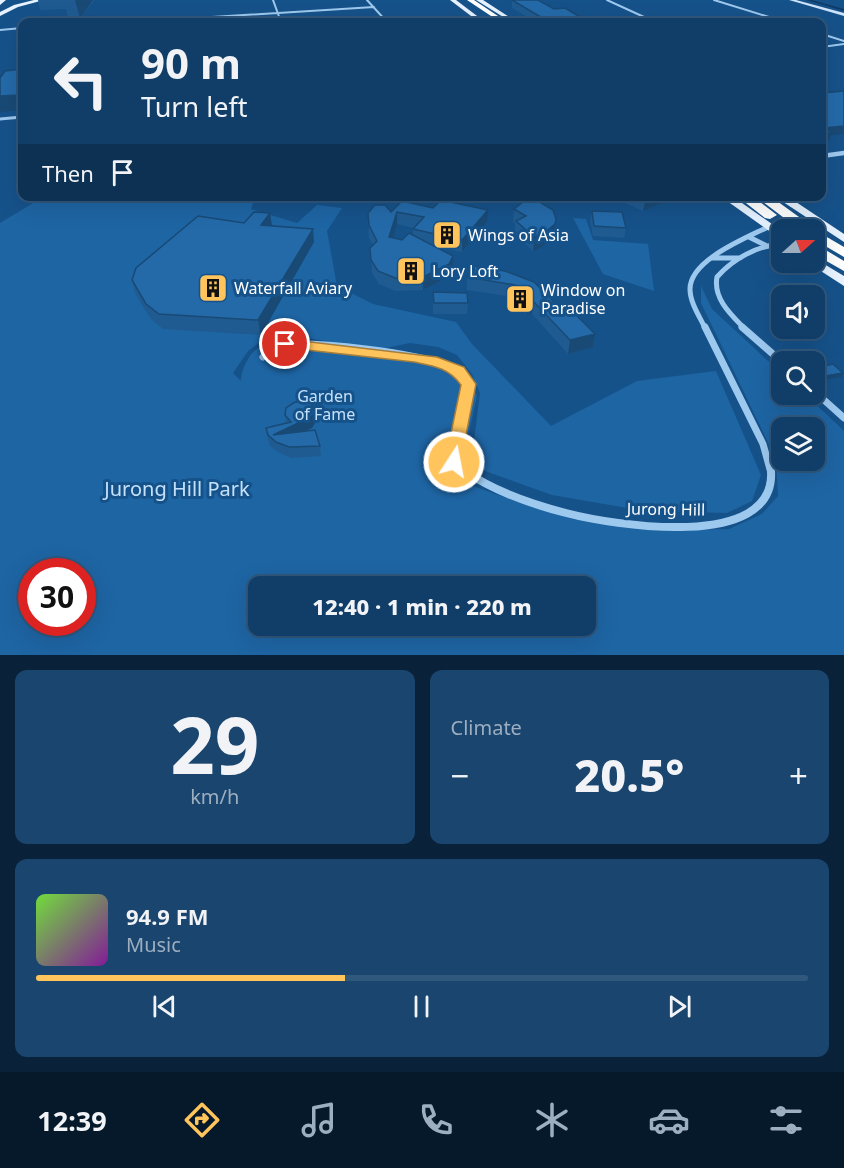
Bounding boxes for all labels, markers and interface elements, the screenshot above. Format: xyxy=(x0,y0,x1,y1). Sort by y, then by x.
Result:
text: 90 m xyxy=(141,34,241,91)
icon: left xyxy=(42,42,120,120)
text: Turn left xyxy=(141,88,247,125)
icon: arrive xyxy=(106,156,139,189)
text: Then xyxy=(42,158,94,188)
building icon: Wings of Asia xyxy=(431,219,463,251)
north arrow xyxy=(771,219,825,273)
map controls xyxy=(771,219,825,471)
place label: Wings of Asia xyxy=(468,224,569,246)
building icon: Lory Loft xyxy=(395,255,427,287)
place label: Lory Loft xyxy=(432,260,499,282)
building icon: Waterfall Aviary xyxy=(197,272,229,304)
place label: Waterfall Aviary xyxy=(234,277,353,299)
place label: Window on Paradise xyxy=(541,279,625,319)
building icon: Window on Paradise xyxy=(504,283,536,315)
button: sound xyxy=(771,285,825,339)
pin xyxy=(259,318,310,369)
icon: arrive xyxy=(268,327,301,360)
button: search xyxy=(771,351,825,405)
park label: Garden of Fame xyxy=(295,385,355,425)
button: layers xyxy=(771,417,825,471)
position arrow xyxy=(422,430,486,494)
park label: Jurong Hill Park xyxy=(102,475,250,502)
street label: Jurong Hill xyxy=(625,497,705,521)
speed limit sign: 30 xyxy=(18,558,96,636)
text: 12:40 · 1 min · 220 m xyxy=(312,591,532,621)
text: 29 xyxy=(170,691,259,797)
text: Climate xyxy=(451,714,522,741)
text: 20.5° xyxy=(574,744,684,805)
text: − xyxy=(451,753,469,798)
text: + xyxy=(789,753,808,798)
text: km/h xyxy=(190,783,239,810)
text: 94.9 FM xyxy=(126,901,208,931)
text: Music xyxy=(126,931,181,958)
icon: previous xyxy=(148,990,181,1023)
icon: pause xyxy=(405,990,438,1023)
icon: next xyxy=(663,990,696,1023)
icon: directions xyxy=(181,1099,223,1141)
icon: music xyxy=(298,1099,340,1141)
icon: phone xyxy=(415,1099,457,1141)
icon: climate xyxy=(531,1099,573,1141)
icon: car xyxy=(648,1099,690,1141)
icon: filters xyxy=(765,1099,807,1141)
text: 12:39 xyxy=(37,1102,107,1139)

